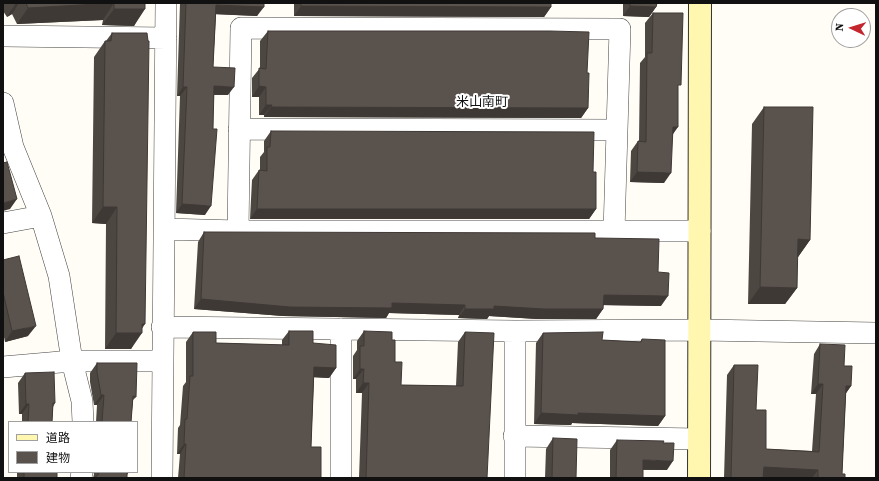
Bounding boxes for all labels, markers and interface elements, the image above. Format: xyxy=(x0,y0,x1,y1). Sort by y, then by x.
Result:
north arrow xyxy=(831,8,871,48)
text: N xyxy=(832,23,847,32)
district label: 米山南町 xyxy=(456,95,508,111)
legend xyxy=(8,421,138,473)
text: 道路 xyxy=(46,430,70,446)
text: 建物 xyxy=(46,450,70,466)

